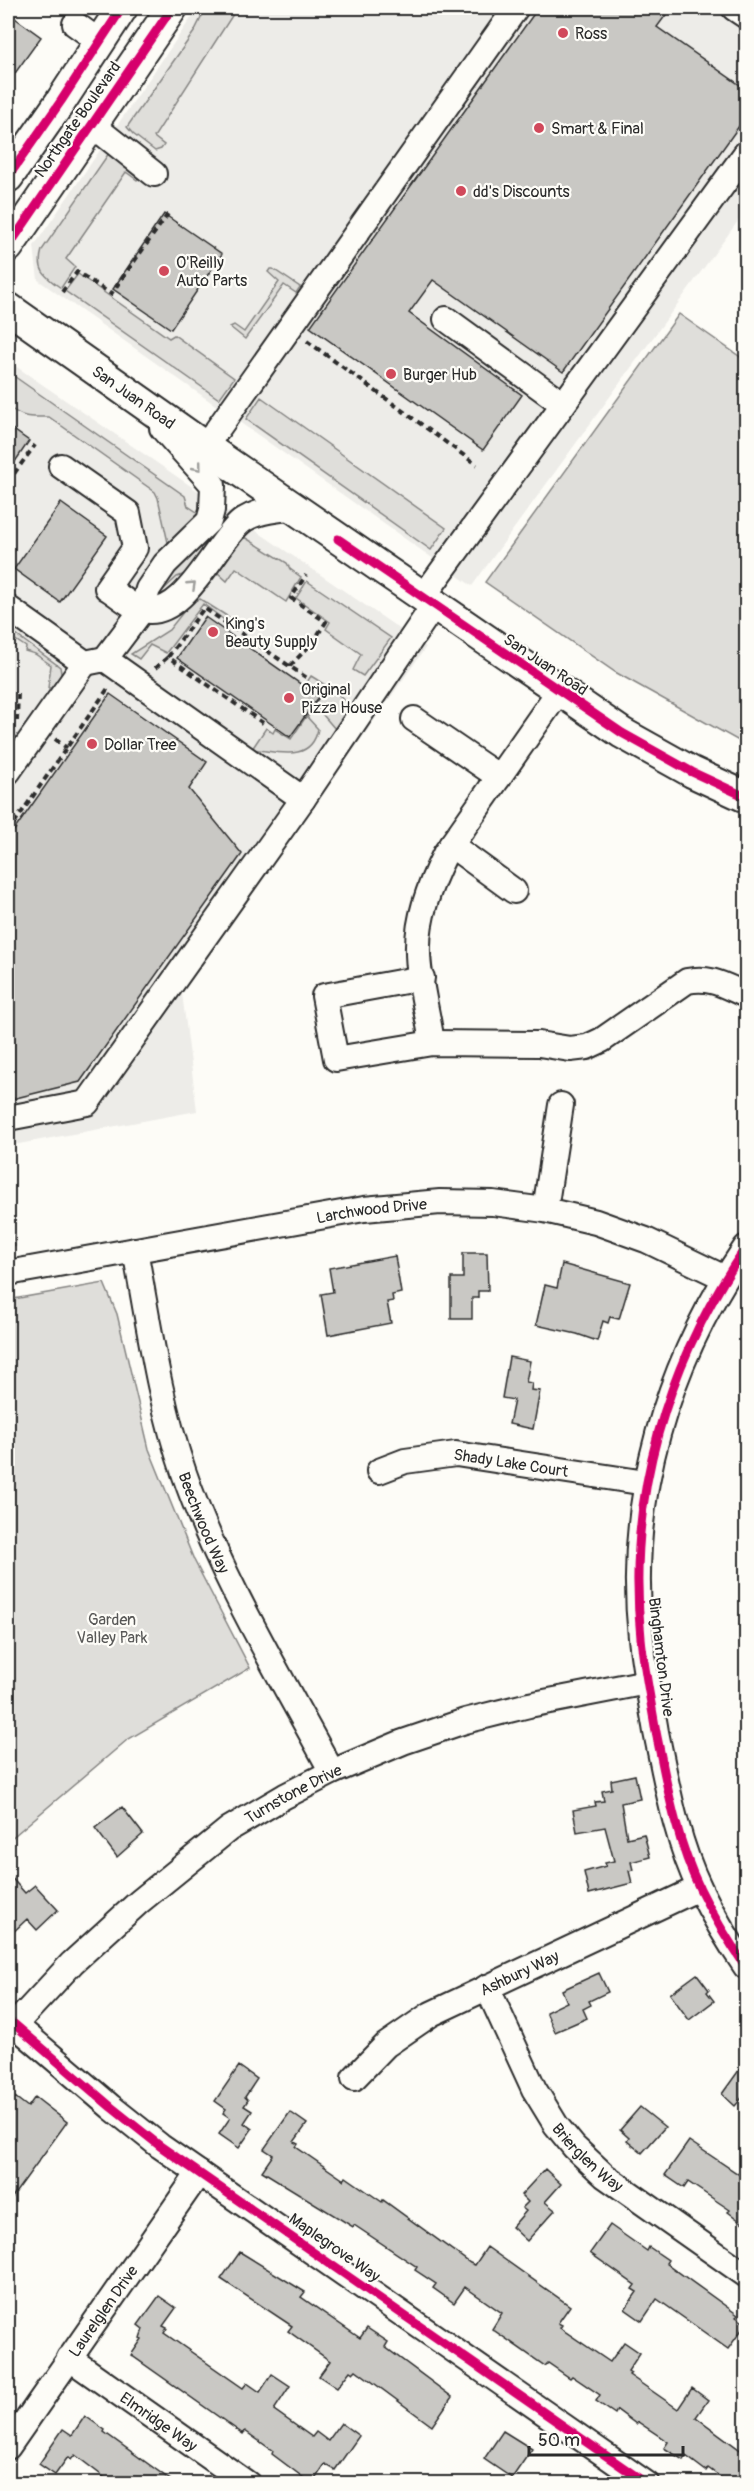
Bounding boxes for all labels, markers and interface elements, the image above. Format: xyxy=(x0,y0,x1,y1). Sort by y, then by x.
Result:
place label: Ross xyxy=(575,24,607,44)
marker: Ross xyxy=(556,26,570,40)
street label: Northgate Boulevard xyxy=(30,58,125,181)
place label: Smart & Final xyxy=(551,119,644,139)
marker: Smart & Final xyxy=(532,121,546,135)
place label: dd's Discounts xyxy=(473,182,570,202)
marker: dd's Discounts xyxy=(454,184,468,198)
place label: O'Reilly Auto Parts xyxy=(176,253,247,291)
marker: O'Reilly Auto Parts xyxy=(157,264,171,278)
street label: San Juan Road xyxy=(88,361,179,434)
place label: Burger Hub xyxy=(403,365,477,385)
marker: Burger Hub xyxy=(384,367,398,381)
one-way arrow xyxy=(190,460,201,471)
one-way arrow xyxy=(185,581,195,592)
place label: King's Beauty Supply xyxy=(225,614,317,652)
marker: King's Beauty Supply xyxy=(206,625,220,639)
street label: San Juan Road xyxy=(500,629,591,700)
place label: Original Pizza House xyxy=(301,680,382,718)
marker: Original Pizza House xyxy=(282,691,296,705)
place label: Dollar Tree xyxy=(104,735,177,755)
marker: Dollar Tree xyxy=(85,737,99,751)
street label: Larchwood Drive xyxy=(315,1194,428,1228)
street label: Shady Lake Court xyxy=(452,1445,570,1482)
street label: Beechwood Way xyxy=(173,1470,233,1577)
street label: Binghamton Drive xyxy=(644,1596,678,1718)
park label: Garden Valley Park xyxy=(77,1610,148,1648)
street label: Turnstone Drive xyxy=(241,1760,345,1829)
street label: Ashbury Way xyxy=(477,1946,562,2001)
street label: Brierglen Way xyxy=(547,2119,627,2197)
street label: Maplegrove Way xyxy=(285,2209,384,2287)
street label: Laurelglen Drive xyxy=(65,2261,143,2361)
street label: Elmridge Way xyxy=(116,2388,201,2456)
scale bar xyxy=(529,2419,684,2457)
text: 50 m xyxy=(538,2429,580,2452)

